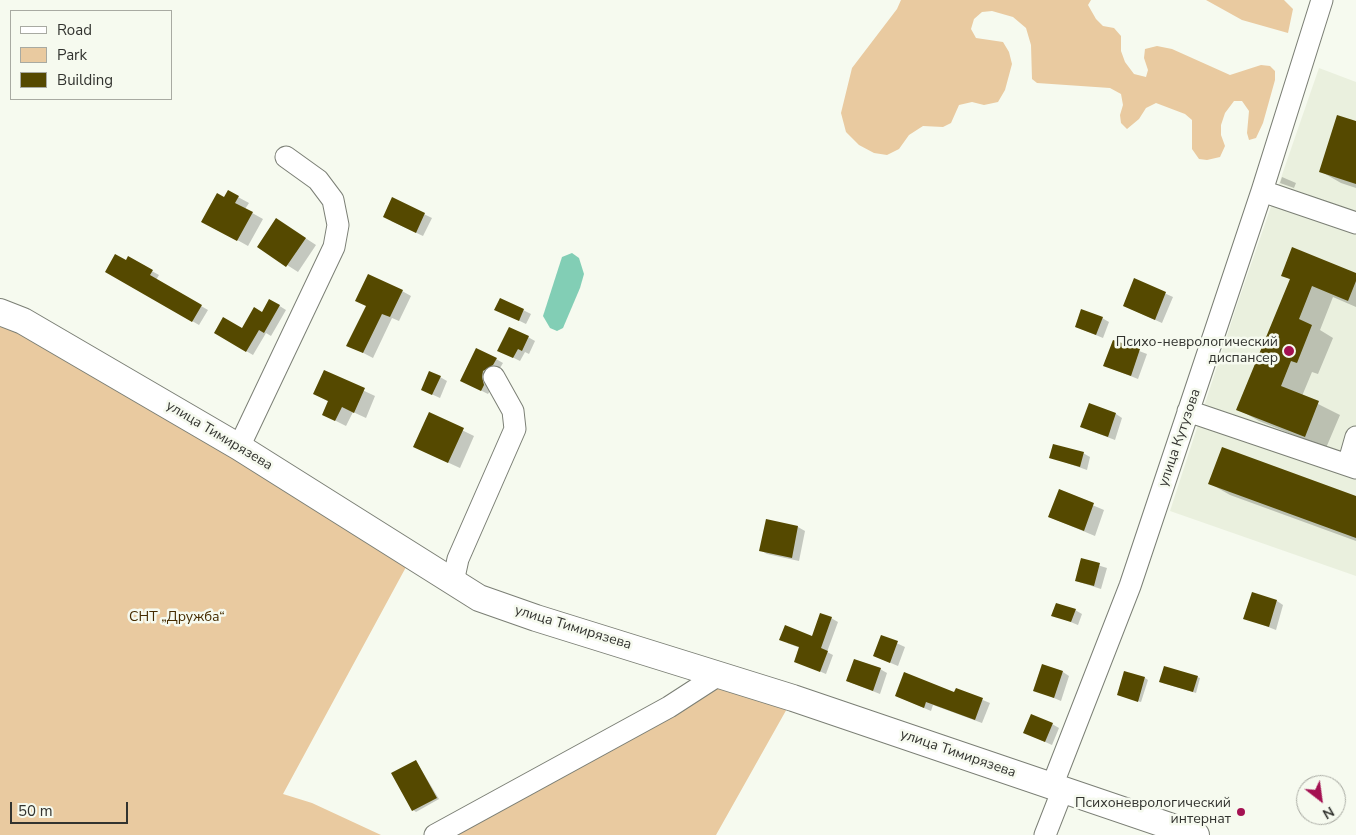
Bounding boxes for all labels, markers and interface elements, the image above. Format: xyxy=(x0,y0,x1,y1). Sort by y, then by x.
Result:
legend xyxy=(10,10,172,100)
text: Road xyxy=(57,20,92,40)
text: Park xyxy=(57,45,87,65)
text: Building xyxy=(57,70,113,90)
place label: Психо-неврологический диспансер xyxy=(1116,335,1278,368)
marker: Психо-неврологический диспансер xyxy=(1282,344,1296,358)
street label: улица Кутузова xyxy=(1155,387,1205,489)
street label: улица Тимирязева xyxy=(163,398,275,474)
street label: улица Тимирязева xyxy=(513,602,633,654)
park label: СНТ „Дружба“ xyxy=(129,610,225,626)
street label: улица Тимирязева xyxy=(898,726,1018,782)
north arrow xyxy=(1296,775,1346,825)
scale bar xyxy=(12,792,130,824)
place label: Психоневрологический интернат xyxy=(1075,796,1231,829)
text: 50 m xyxy=(18,801,53,821)
text: N xyxy=(1319,802,1338,823)
marker: Психоневрологический интернат xyxy=(1235,806,1247,818)

